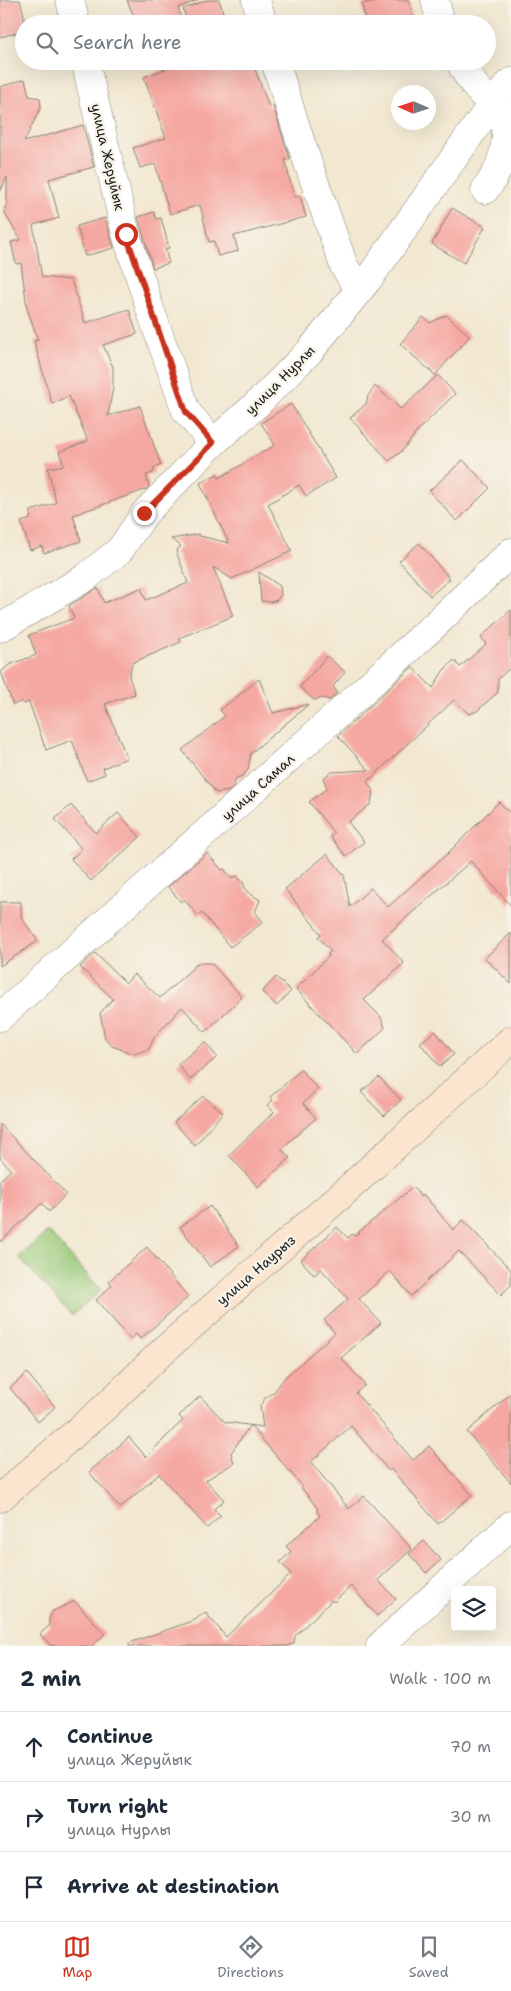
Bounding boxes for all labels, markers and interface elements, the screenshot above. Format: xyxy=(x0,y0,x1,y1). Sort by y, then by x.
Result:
search box xyxy=(15,15,496,70)
icon: search xyxy=(33,29,61,57)
text: Search here xyxy=(73,30,182,55)
north arrow xyxy=(391,85,436,130)
street label: улица Жеруйык xyxy=(87,102,129,213)
route start xyxy=(115,223,138,246)
street label: улица Нурлы xyxy=(241,341,319,419)
route end xyxy=(133,502,156,525)
street label: улица Самал xyxy=(218,749,298,824)
street label: улица Наурыз xyxy=(213,1231,299,1309)
map controls xyxy=(451,1586,496,1631)
button: layers xyxy=(451,1586,496,1631)
text: 2 min xyxy=(20,1665,81,1693)
text: Walk · 100 m xyxy=(389,1668,491,1689)
text: Continue xyxy=(67,1724,153,1749)
icon: ahead xyxy=(20,1733,48,1761)
text: 70 m xyxy=(450,1736,491,1757)
text: улица Жеруйык xyxy=(67,1749,192,1770)
text: Turn right xyxy=(67,1794,168,1819)
icon: right xyxy=(20,1803,48,1831)
text: 30 m xyxy=(450,1806,491,1827)
text: улица Нурлы xyxy=(67,1819,171,1840)
icon: arrive xyxy=(20,1873,48,1901)
text: Arrive at destination xyxy=(67,1874,279,1899)
tab: Map xyxy=(62,1933,92,1981)
tab: Directions xyxy=(217,1933,284,1981)
tab: Saved xyxy=(409,1933,449,1981)

